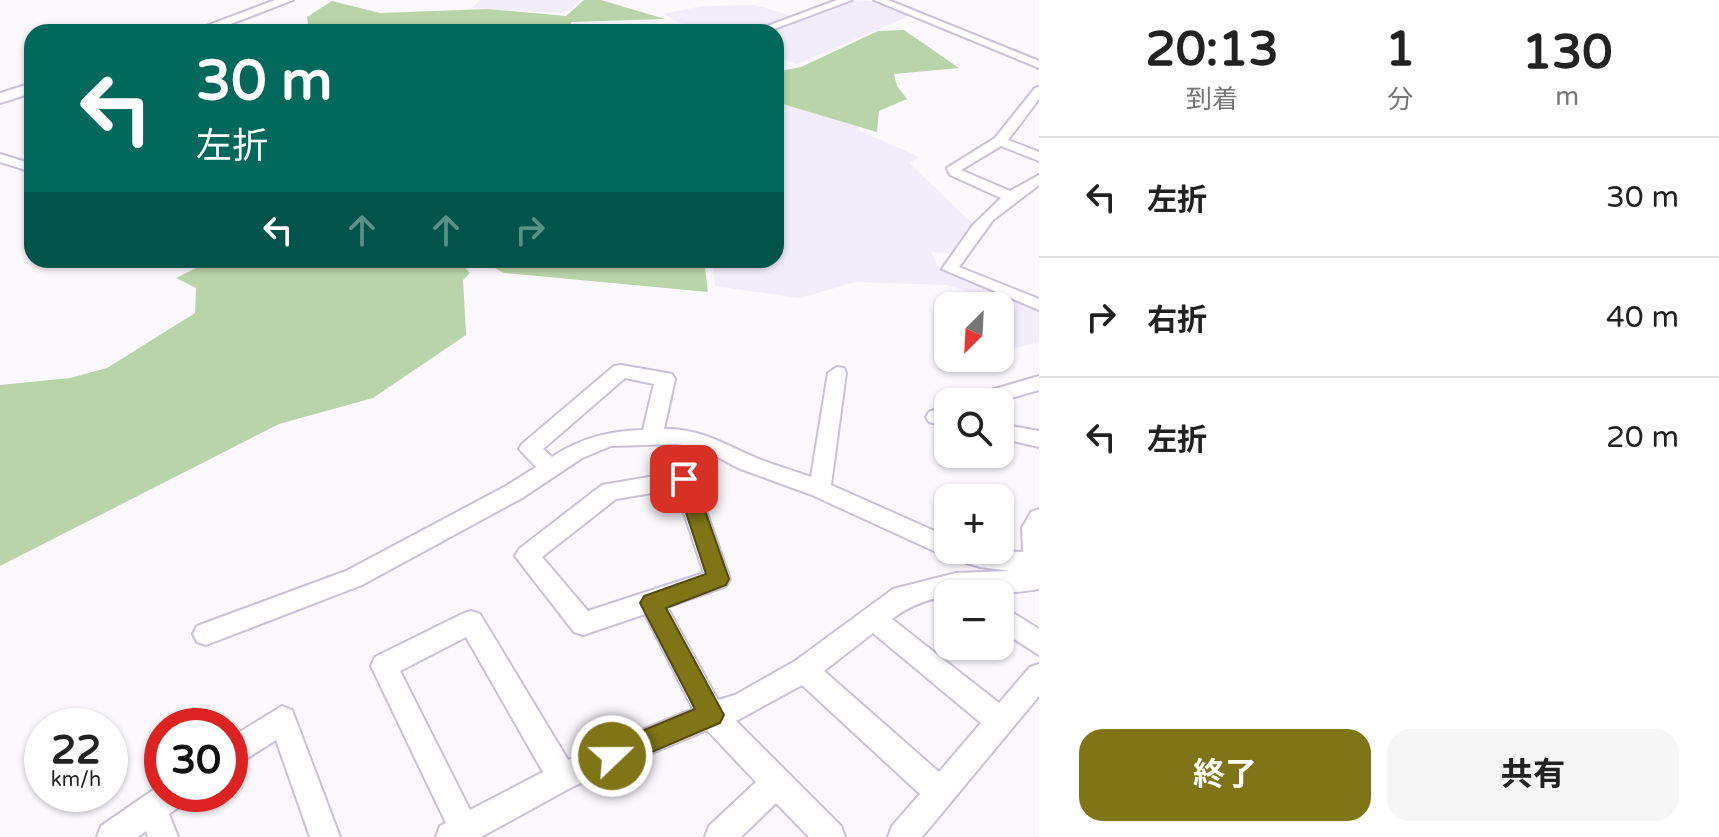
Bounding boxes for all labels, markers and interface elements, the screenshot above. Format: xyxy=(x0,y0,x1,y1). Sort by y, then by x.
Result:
text: 20:13 xyxy=(1146,21,1279,79)
text: 1 xyxy=(1385,21,1415,79)
text: 130 xyxy=(1522,24,1612,82)
text: 30 m xyxy=(196,48,332,115)
icon: left xyxy=(64,56,168,160)
text: m xyxy=(1555,81,1579,112)
text: 到着 xyxy=(1186,84,1238,115)
text: 分 xyxy=(1387,84,1413,115)
text: 左折 xyxy=(196,125,268,168)
icon: left xyxy=(1079,175,1123,219)
text: 30 m xyxy=(1606,179,1679,216)
text: 左折 xyxy=(1147,182,1207,219)
icon: left xyxy=(256,208,300,252)
icon: ahead xyxy=(340,208,384,252)
icon: ahead xyxy=(424,208,468,252)
icon: right xyxy=(508,208,552,252)
north arrow xyxy=(934,292,1014,372)
map controls xyxy=(934,292,1014,660)
icon: right xyxy=(1079,295,1123,339)
text: 40 m xyxy=(1606,299,1679,336)
text: 右折 xyxy=(1147,302,1207,339)
button: search xyxy=(934,388,1014,468)
icon: left xyxy=(1079,415,1123,459)
text: 20 m xyxy=(1606,419,1679,456)
text: 左折 xyxy=(1147,422,1207,459)
pin xyxy=(650,445,718,513)
icon: arrive xyxy=(662,457,706,501)
button: + xyxy=(934,484,1014,564)
button: − xyxy=(934,580,1014,660)
speed limit sign: 30 xyxy=(144,708,248,812)
position arrow xyxy=(570,714,654,798)
text: 22 xyxy=(51,726,101,774)
button: 終了 xyxy=(1079,729,1371,821)
button: 共有 xyxy=(1387,729,1679,821)
text: km/h xyxy=(51,768,101,792)

